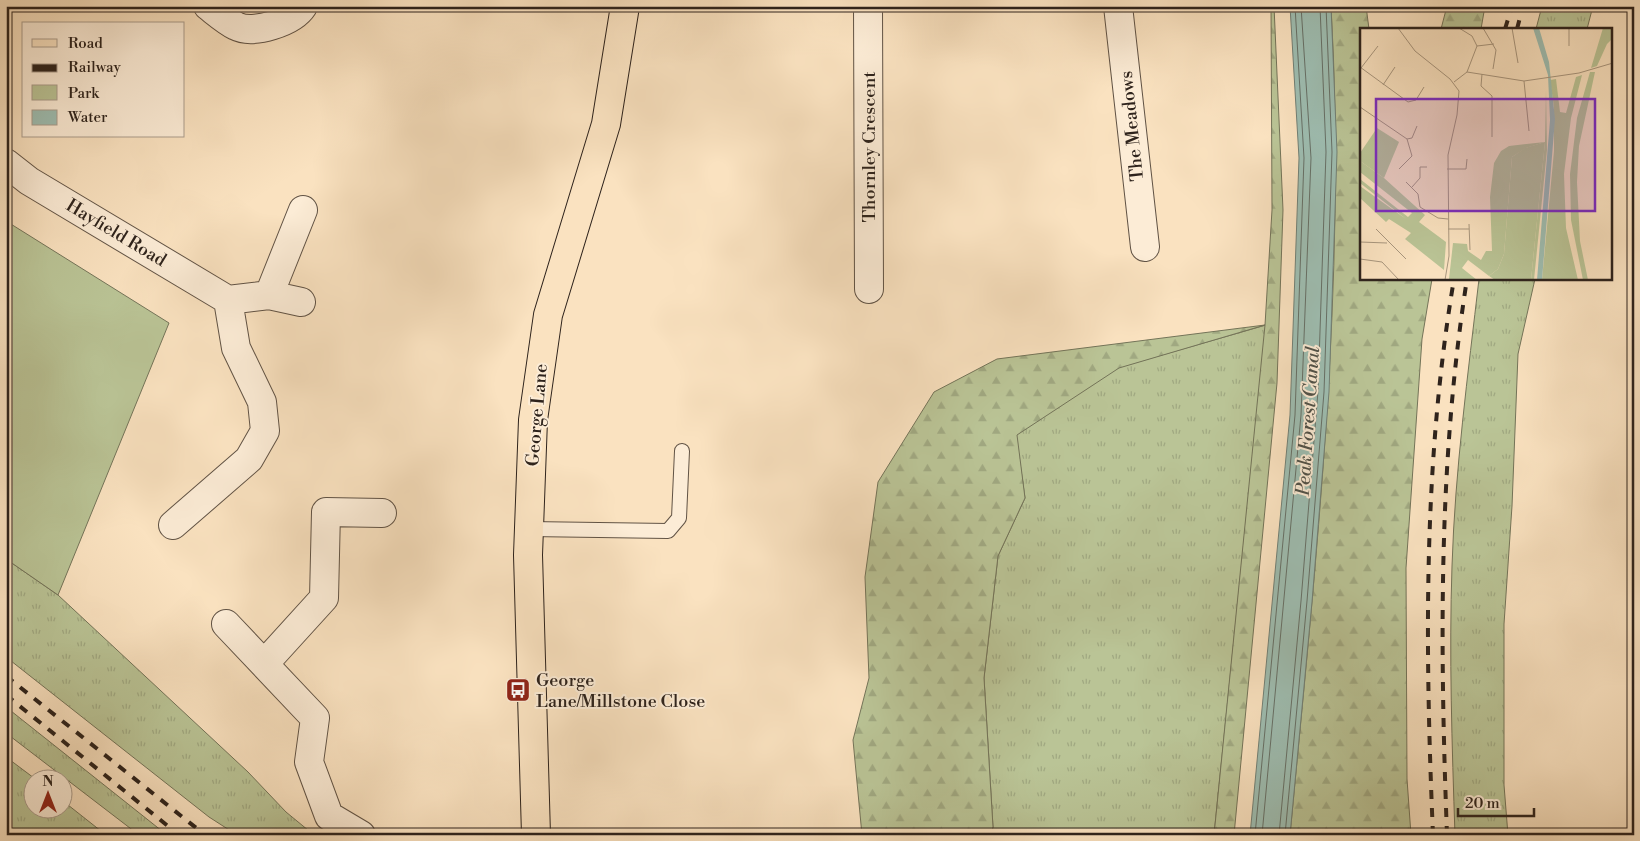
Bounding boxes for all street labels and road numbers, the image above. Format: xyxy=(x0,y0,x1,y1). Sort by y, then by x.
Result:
street label: The Meadows xyxy=(1115,70,1149,182)
street label: Thornley Crescent xyxy=(858,71,881,223)
street label: Hayfield Road xyxy=(62,194,171,272)
street label: George Lane xyxy=(521,363,553,467)

